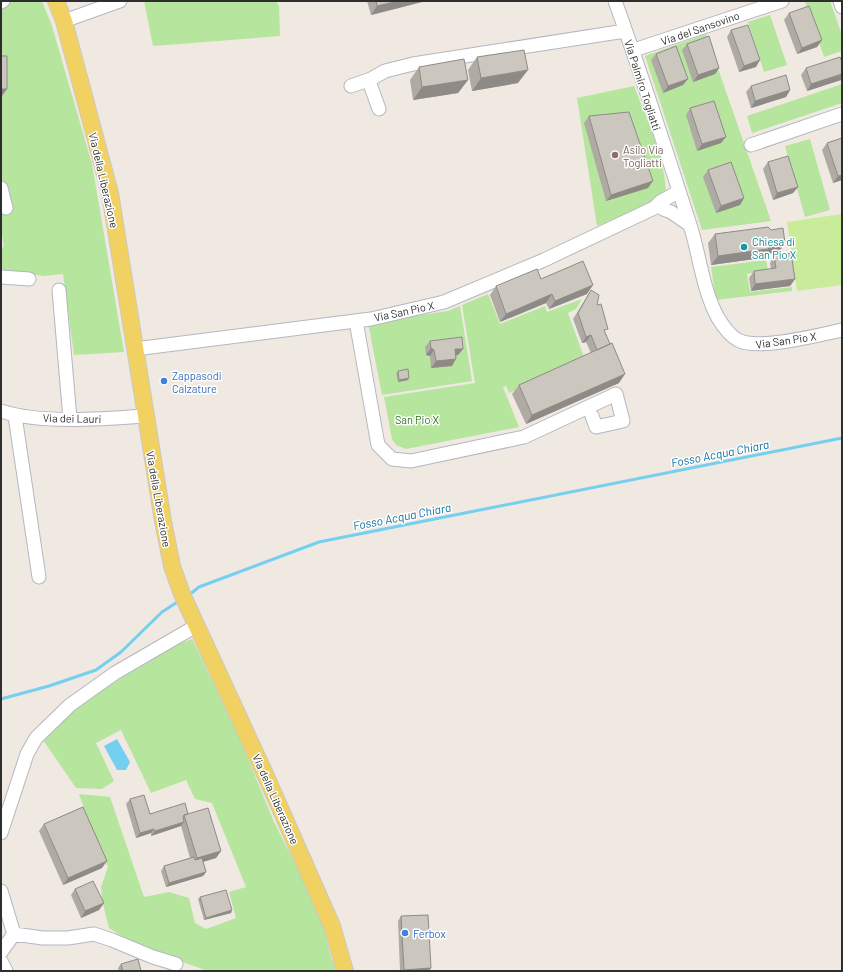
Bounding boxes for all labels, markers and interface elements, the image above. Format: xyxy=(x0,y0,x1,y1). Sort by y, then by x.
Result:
street label: Via del Sansovino xyxy=(659,8,741,48)
street label: Via Palmiro Togliatti xyxy=(622,38,664,132)
street label: Via della Liberazione xyxy=(87,131,121,229)
place label: Asilo Via Togliatti xyxy=(623,143,663,169)
marker: Asilo Via Togliatti xyxy=(610,150,620,160)
place label: Chiesa di San Pio X xyxy=(752,235,797,261)
marker: Chiesa di San Pio X xyxy=(739,242,749,252)
street label: Via San Pio X xyxy=(373,298,436,324)
street label: Via San Pio X xyxy=(755,329,818,351)
place label: Zappasodi Calzature xyxy=(172,369,222,395)
marker: Zappasodi Calzature xyxy=(159,376,169,386)
street label: Via dei Lauri xyxy=(43,411,102,425)
park label: San Pio X xyxy=(395,413,440,426)
water label: Fosso Acqua Chiara xyxy=(670,437,770,469)
street label: Via della Liberazione xyxy=(144,450,174,548)
water label: Fosso Acqua Chiara xyxy=(352,500,452,532)
street label: Via della Liberazione xyxy=(250,752,302,846)
place label: Ferbox xyxy=(413,927,446,940)
marker: Ferbox xyxy=(400,928,410,938)

